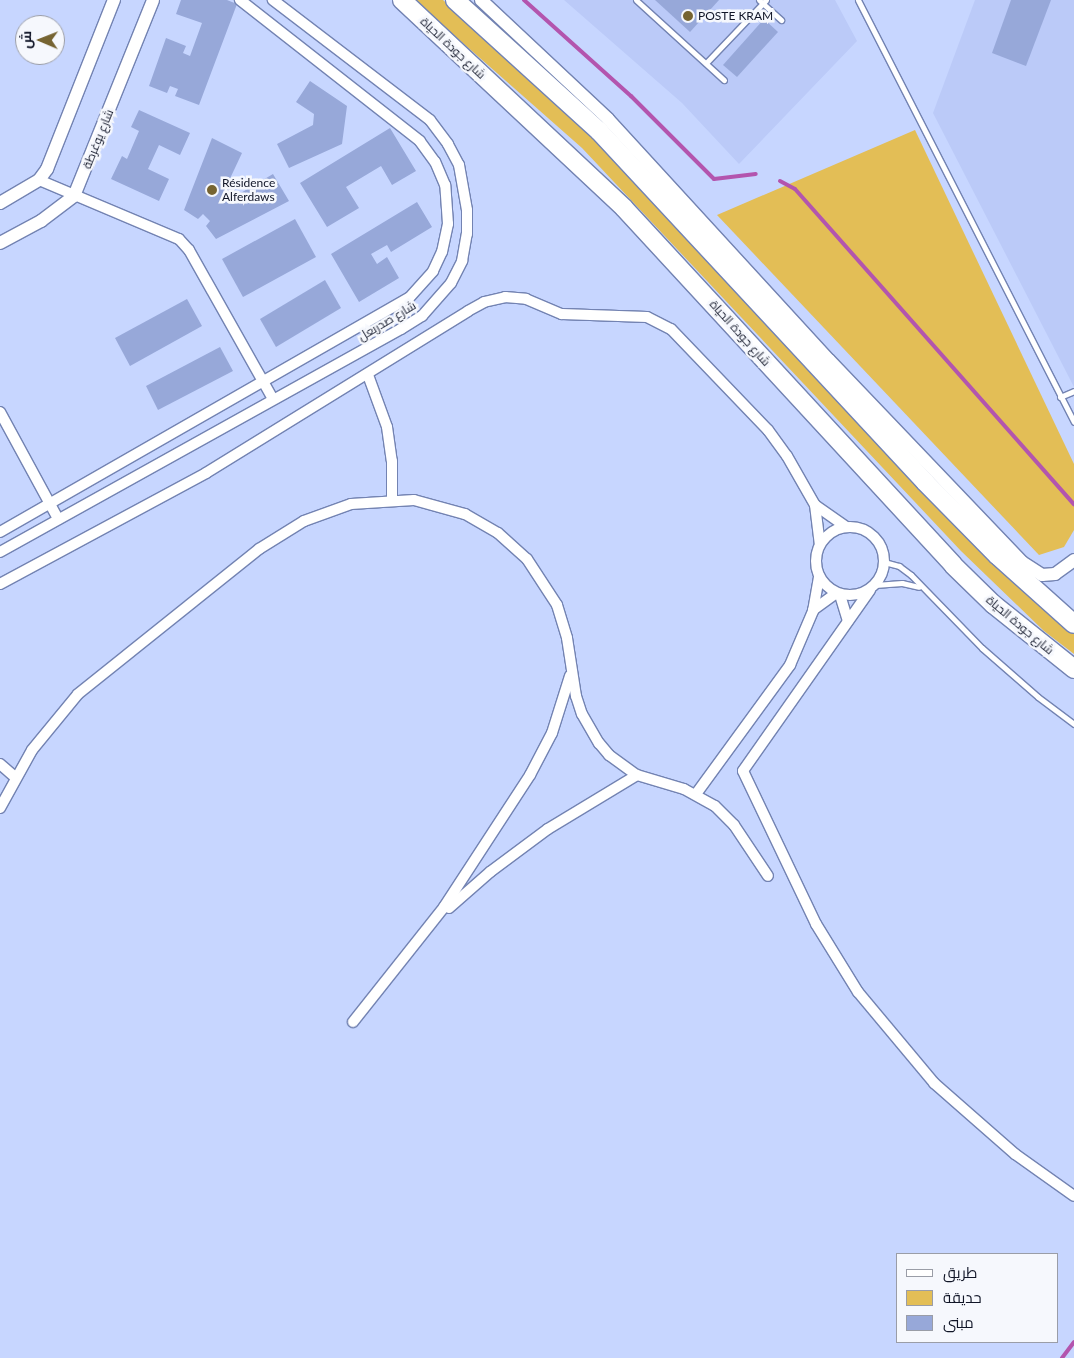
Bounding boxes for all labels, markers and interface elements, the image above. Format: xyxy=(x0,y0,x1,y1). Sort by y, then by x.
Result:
place label: POSTE KRAM xyxy=(698,9,773,23)
marker: POSTE KRAM xyxy=(682,10,694,22)
street label: شارع جودة الحياة xyxy=(418,14,488,82)
north arrow xyxy=(15,15,65,65)
text: ش xyxy=(17,31,34,49)
street label: شارع يوغرطة xyxy=(80,107,116,171)
place label: Résidence Alferdaws xyxy=(222,176,275,204)
marker: Résidence Alferdaws xyxy=(206,184,218,196)
street label: شارع جودة الحياة xyxy=(707,297,773,369)
street label: شارع صدربعل xyxy=(355,298,419,344)
street label: شارع جودة الحياة xyxy=(983,593,1057,657)
legend xyxy=(896,1253,1059,1343)
text: طريق xyxy=(943,1263,977,1281)
text: حديقة xyxy=(943,1288,982,1306)
text: مبنى xyxy=(943,1313,974,1331)

